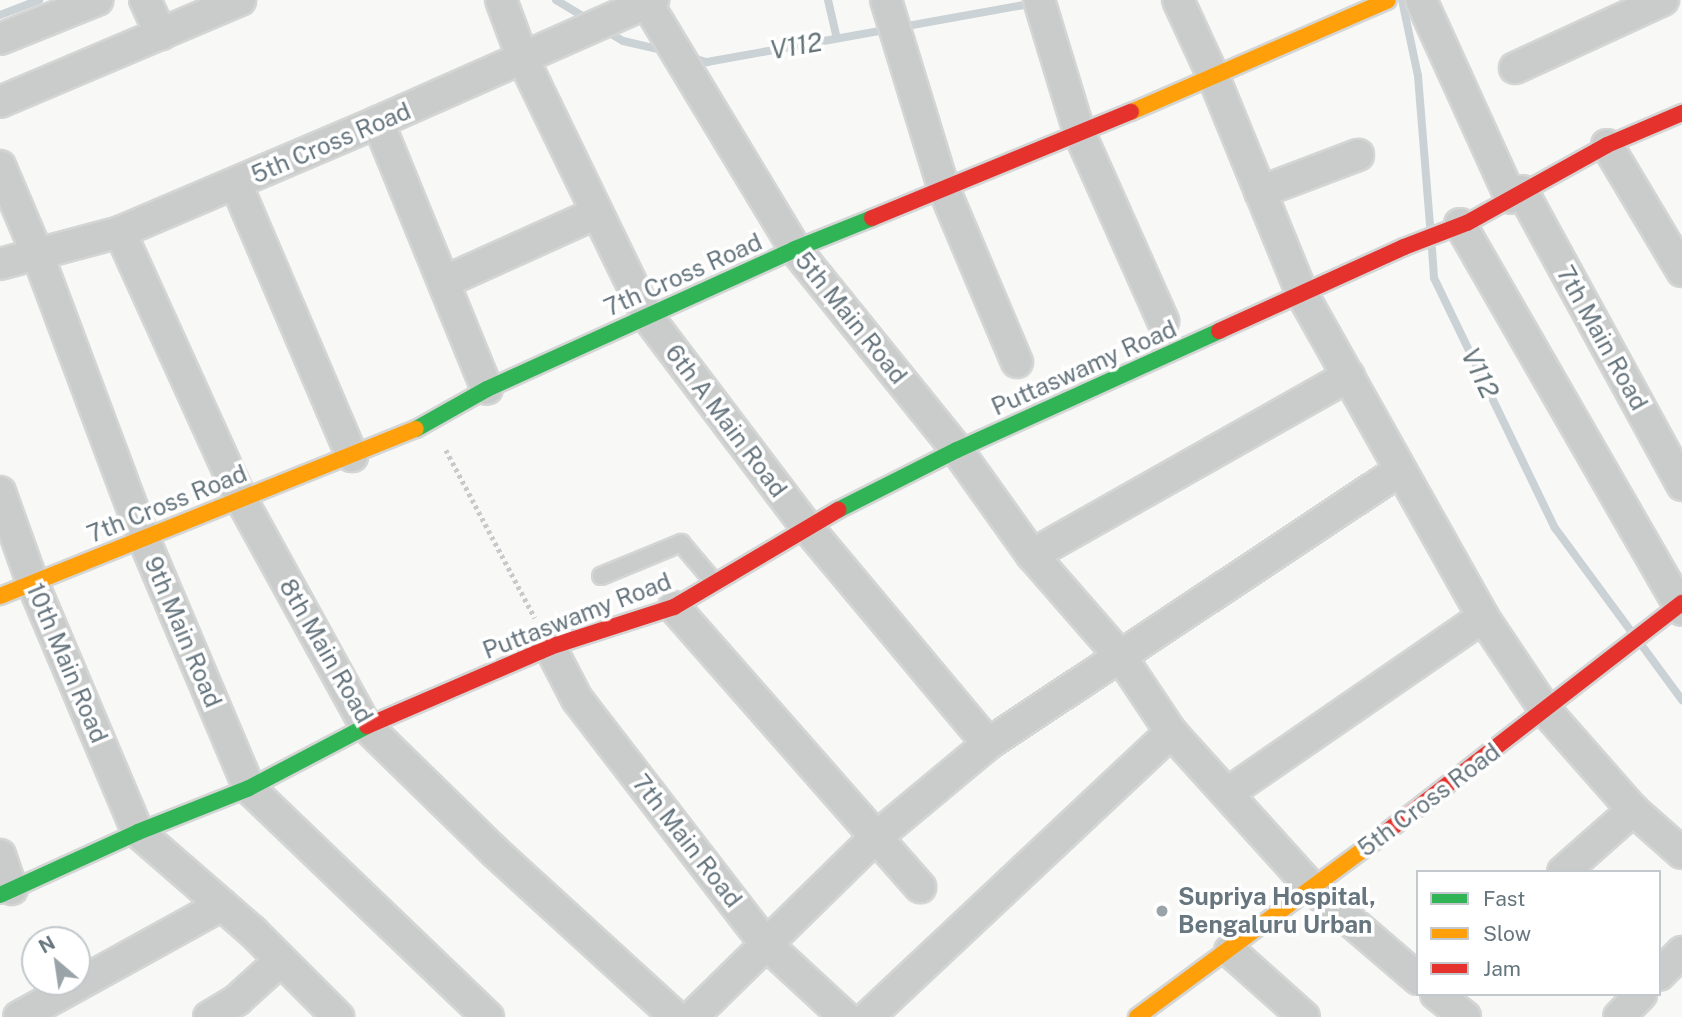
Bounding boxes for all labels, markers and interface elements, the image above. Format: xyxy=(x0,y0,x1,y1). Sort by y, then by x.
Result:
water label: V112 xyxy=(768,26,824,66)
street label: 5th Cross Road xyxy=(247,96,415,190)
street label: 7th Cross Road xyxy=(600,227,766,323)
street label: 5th Main Road xyxy=(789,246,913,390)
street label: 7th Main Road xyxy=(1551,261,1653,415)
street label: Puttaswamy Road xyxy=(987,314,1181,422)
street label: 6th A Main Road xyxy=(659,339,793,503)
water label: V112 xyxy=(1455,343,1505,403)
street label: 7th Cross Road xyxy=(83,459,251,549)
street label: 9th Main Road xyxy=(138,552,228,712)
street label: Puttaswamy Road xyxy=(479,567,675,665)
street label: 8th Main Road xyxy=(273,574,379,728)
street label: 10th Main Road xyxy=(20,579,114,747)
street label: 5th Cross Road xyxy=(1352,737,1506,863)
street label: 7th Main Road xyxy=(626,769,748,913)
legend xyxy=(1416,870,1661,996)
place label: Supriya Hospital, Bengaluru Urban xyxy=(1178,883,1376,939)
text: Fast xyxy=(1483,886,1525,911)
marker: Supriya Hospital, Bengaluru Urban xyxy=(1152,901,1172,921)
text: Slow xyxy=(1483,921,1531,946)
north arrow xyxy=(21,926,91,996)
text: N xyxy=(35,931,59,958)
text: Jam xyxy=(1483,956,1521,981)

